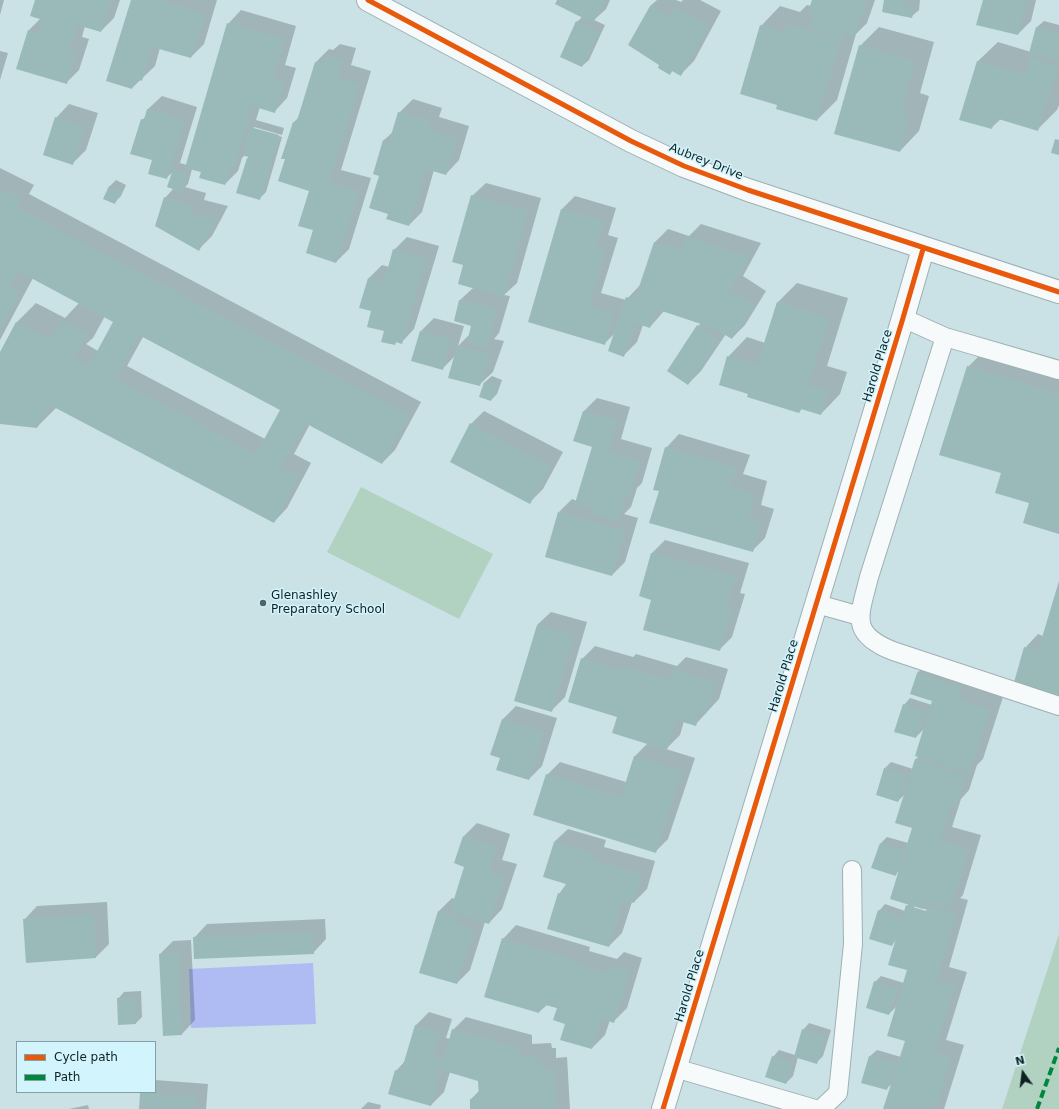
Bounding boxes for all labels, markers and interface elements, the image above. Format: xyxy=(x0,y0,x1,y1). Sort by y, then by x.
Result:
street label: Aubrey Drive xyxy=(667,141,745,183)
street label: Harold Place xyxy=(860,328,896,404)
place label: Glenashley Preparatory School xyxy=(271,589,385,617)
marker: Glenashley Preparatory School xyxy=(258,598,268,608)
street label: Harold Place xyxy=(766,638,802,714)
street label: Harold Place xyxy=(672,948,708,1024)
legend xyxy=(16,1041,156,1093)
text: Cycle path xyxy=(54,1050,118,1064)
north arrow xyxy=(1003,1053,1043,1093)
text: N xyxy=(1014,1053,1026,1068)
text: Path xyxy=(54,1070,80,1084)

